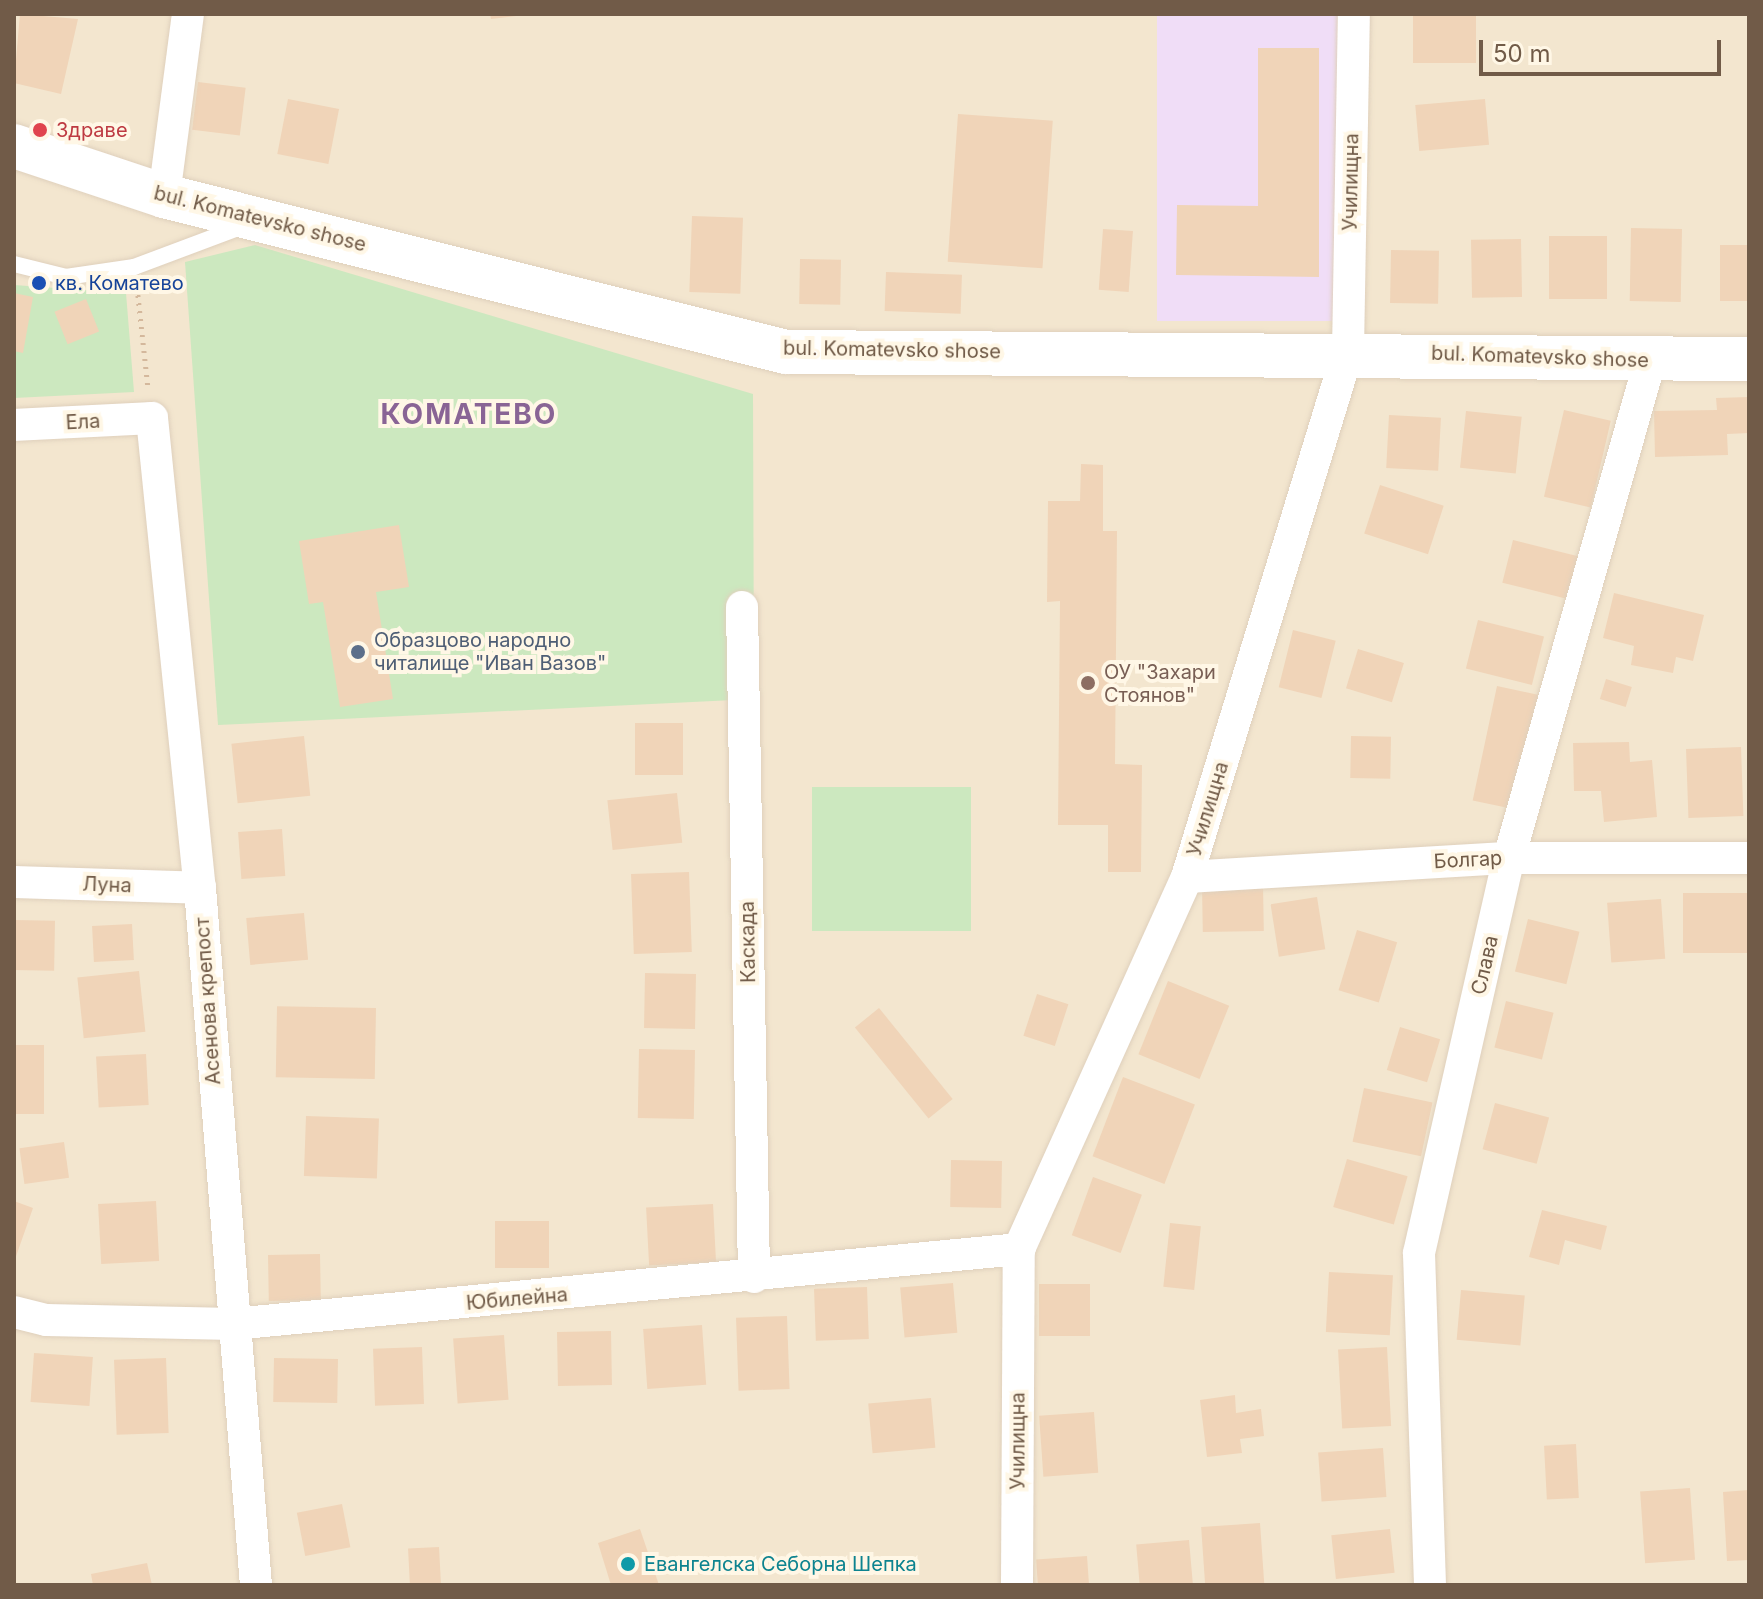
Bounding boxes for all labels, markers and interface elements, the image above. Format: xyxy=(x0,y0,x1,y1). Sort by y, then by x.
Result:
scale bar xyxy=(1483,24,1725,74)
text: 50 m xyxy=(1493,39,1551,68)
place label: Здраве xyxy=(56,118,128,142)
marker: Здраве xyxy=(31,121,49,139)
street label: Училищна xyxy=(1338,133,1364,231)
street label: bul. Komatevsko shose xyxy=(151,181,369,257)
place label: кв. Коматево xyxy=(55,271,184,295)
marker: кв. Коматево xyxy=(30,274,48,292)
street label: bul. Komatevsko shose xyxy=(783,336,1001,364)
street label: bul. Komatevsko shose xyxy=(1431,341,1649,373)
district label: КОМАТЕВО xyxy=(381,397,557,431)
street label: Ела xyxy=(65,409,101,435)
place label: Образцово народно читалище "Иван Вазов" xyxy=(374,628,606,675)
marker: Образцово народно читалище "Иван Вазов" xyxy=(349,643,367,661)
place label: ОУ "Захари Стоянов" xyxy=(1104,660,1216,707)
marker: ОУ "Захари Стоянов" xyxy=(1079,674,1097,692)
street label: Училищна xyxy=(1182,759,1234,859)
street label: Болгар xyxy=(1433,846,1503,874)
street label: Луна xyxy=(82,872,132,898)
street label: Каскада xyxy=(735,901,761,983)
street label: Асенова крепост xyxy=(190,916,226,1086)
street label: Слава xyxy=(1467,933,1503,997)
street label: Юбилейна xyxy=(465,1283,569,1315)
street label: Училищна xyxy=(1006,1392,1030,1490)
place label: Евангелска Себорна Шепка xyxy=(644,1552,917,1576)
marker: Евангелска Себорна Шепка xyxy=(619,1555,637,1573)

